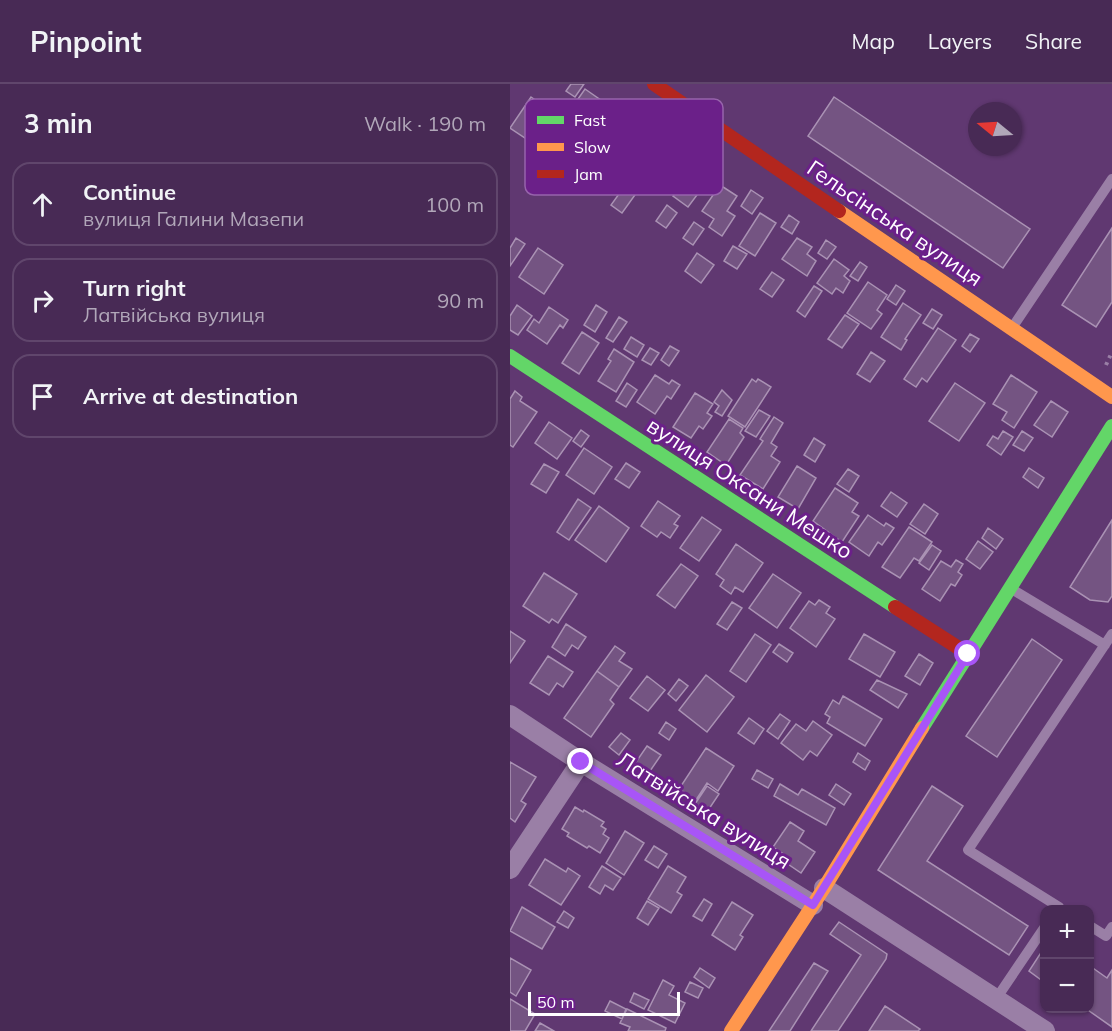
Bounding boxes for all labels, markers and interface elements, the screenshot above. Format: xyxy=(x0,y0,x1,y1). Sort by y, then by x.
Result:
text: Pinpoint xyxy=(30,24,142,59)
text: Map xyxy=(852,28,895,54)
text: Layers xyxy=(928,28,992,54)
text: Share xyxy=(1025,28,1082,54)
legend xyxy=(525,99,723,195)
north arrow xyxy=(968,102,1022,156)
text: 3 min xyxy=(24,107,93,140)
text: Fast xyxy=(574,110,606,130)
text: Walk · 190 m xyxy=(364,111,486,136)
text: Slow xyxy=(574,137,611,157)
street label: Гельсінська вулиця xyxy=(802,154,988,292)
text: Jam xyxy=(574,164,603,184)
text: Continue xyxy=(83,178,176,206)
icon: ahead xyxy=(26,188,59,221)
text: 100 m xyxy=(425,192,484,217)
text: вулиця Галини Мазепи xyxy=(83,206,304,231)
text: Turn right xyxy=(83,274,186,302)
icon: right xyxy=(26,284,59,317)
text: 90 m xyxy=(437,288,484,313)
text: Латвійська вулиця xyxy=(83,302,265,327)
icon: arrive xyxy=(26,380,59,413)
text: Arrive at destination xyxy=(83,382,298,410)
street label: вулиця Оксани Мешко xyxy=(642,411,858,565)
route start xyxy=(954,640,980,666)
street label: Латвійська вулиця xyxy=(612,745,796,875)
route end xyxy=(567,748,593,774)
map controls xyxy=(1040,905,1094,1013)
button: + xyxy=(1040,905,1094,959)
button: − xyxy=(1040,959,1094,1013)
scale bar xyxy=(528,989,680,1016)
text: 50 m xyxy=(537,992,574,1012)

